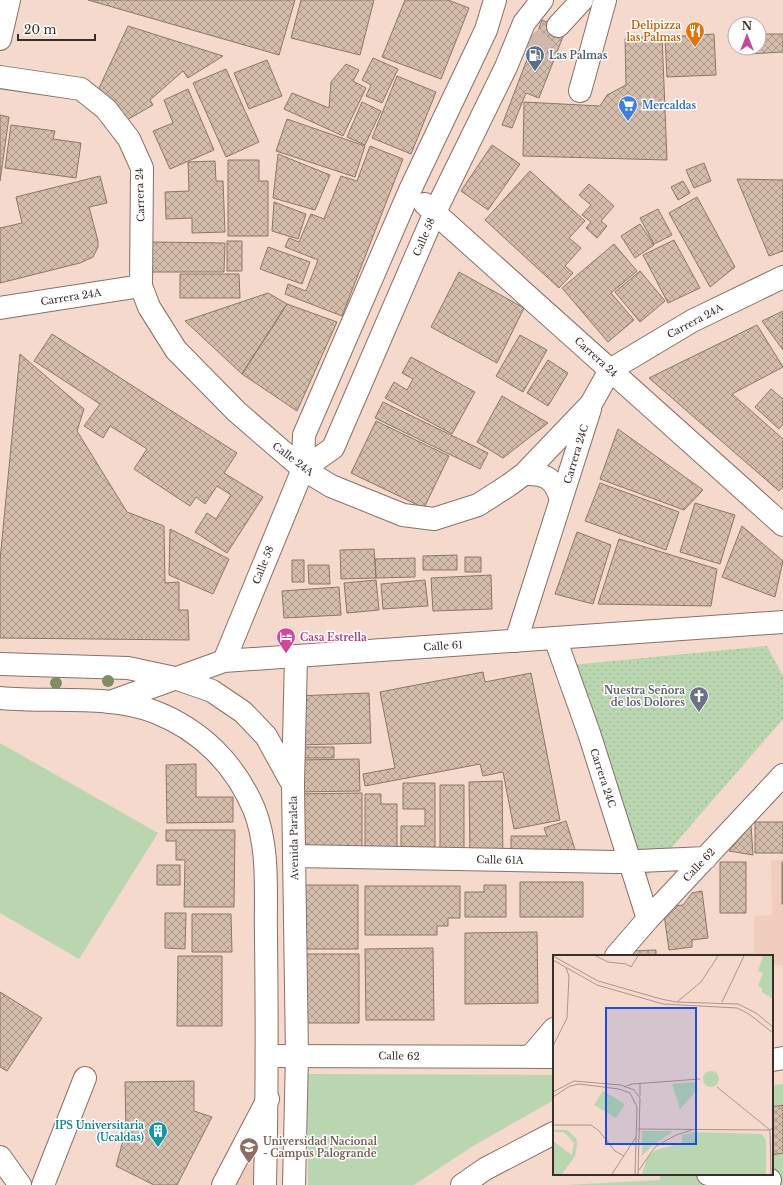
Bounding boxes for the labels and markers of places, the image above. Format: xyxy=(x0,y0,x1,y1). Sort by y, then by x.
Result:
place label: Delipizza las Palmas xyxy=(627,19,681,44)
restaurant icon: Delipizza las Palmas xyxy=(684,20,706,48)
fuel station icon: Las Palmas xyxy=(524,44,546,72)
place label: Las Palmas xyxy=(549,49,608,62)
supermarket icon: Mercaldas xyxy=(617,94,639,122)
place label: Mercaldas xyxy=(642,99,697,112)
hotel icon: Casa Estrella xyxy=(275,626,297,654)
place label: Casa Estrella xyxy=(300,631,367,644)
place label: Nuestra Señora de los Dolores xyxy=(604,684,685,709)
church icon: Nuestra Señora de los Dolores xyxy=(688,685,710,713)
place label: IPS Universitaria (Ucaldas) xyxy=(55,1119,145,1144)
building icon: IPS Universitaria (Ucaldas) xyxy=(147,1120,169,1148)
place label: Universidad Nacional - Campus Palogrande xyxy=(263,1135,377,1160)
school or university icon: Universidad Nacional - Campus Palogrande xyxy=(238,1136,260,1164)

